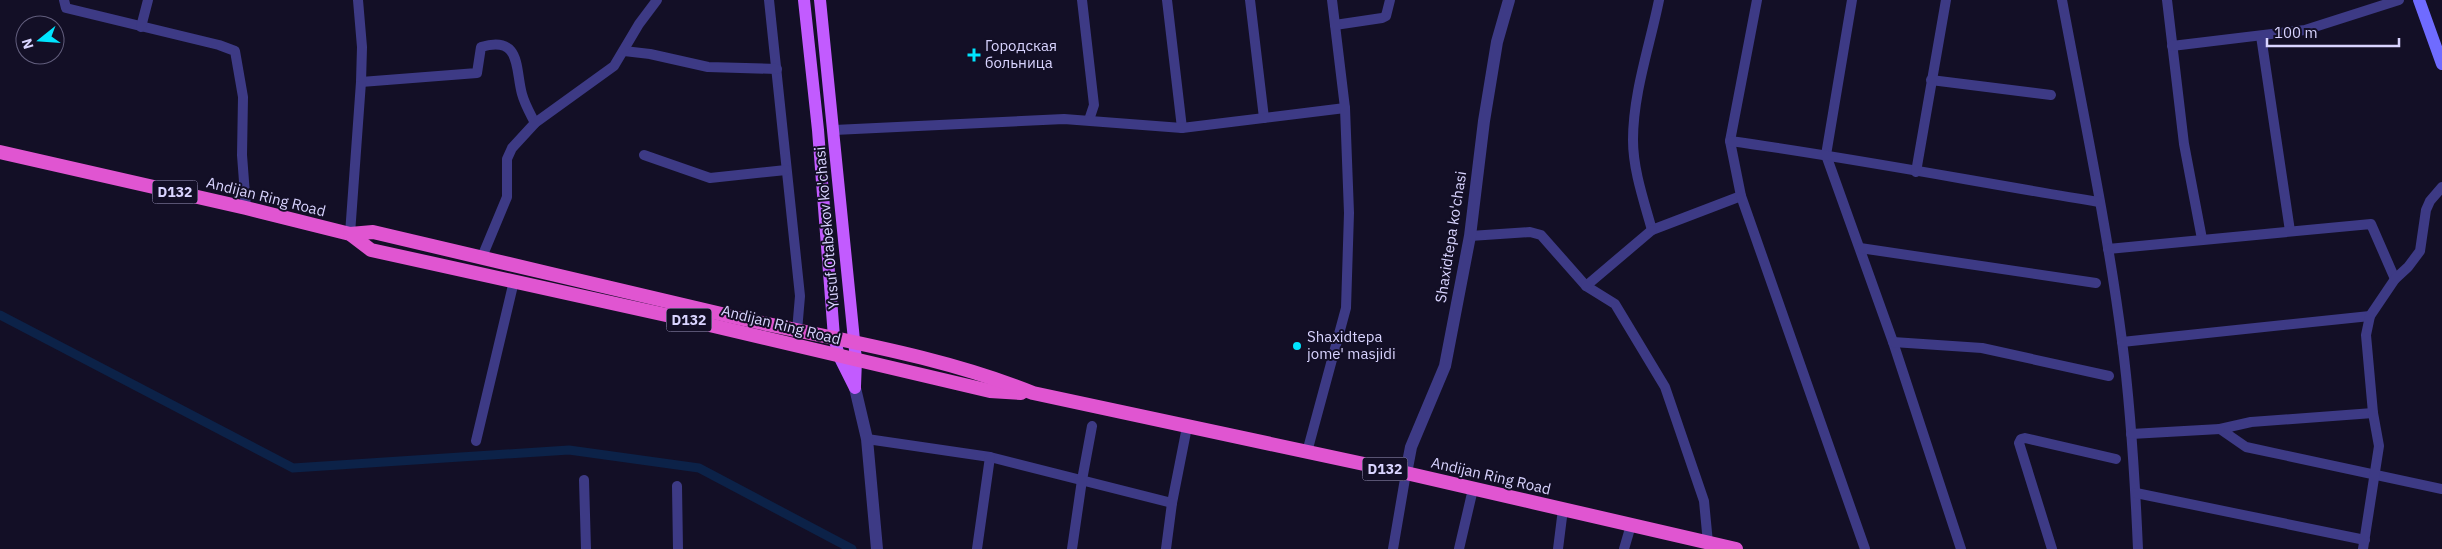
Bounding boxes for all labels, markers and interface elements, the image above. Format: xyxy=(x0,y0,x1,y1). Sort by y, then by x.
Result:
north arrow xyxy=(15,15,65,65)
scale bar xyxy=(2267,15,2400,47)
text: 100 m xyxy=(2274,23,2318,42)
text: N xyxy=(17,36,38,51)
place label: Городская больница xyxy=(985,36,1057,72)
marker: Городская больница xyxy=(967,48,981,62)
street label: Yusuf Otabekov ko'chasi xyxy=(810,146,843,310)
street label: Shaxidtepa ko'chasi xyxy=(1431,170,1470,304)
street label: Andijan Ring Road xyxy=(205,173,328,221)
road number: D132 xyxy=(152,180,198,203)
street label: Andijan Ring Road xyxy=(720,301,843,349)
road number: D132 xyxy=(666,308,712,332)
place label: Shaxidtepa jome' masjidi xyxy=(1307,327,1396,363)
marker: Shaxidtepa jome' masjidi xyxy=(1291,340,1303,352)
street label: Andijan Ring Road xyxy=(1429,453,1553,499)
road number: D132 xyxy=(1362,458,1408,480)

